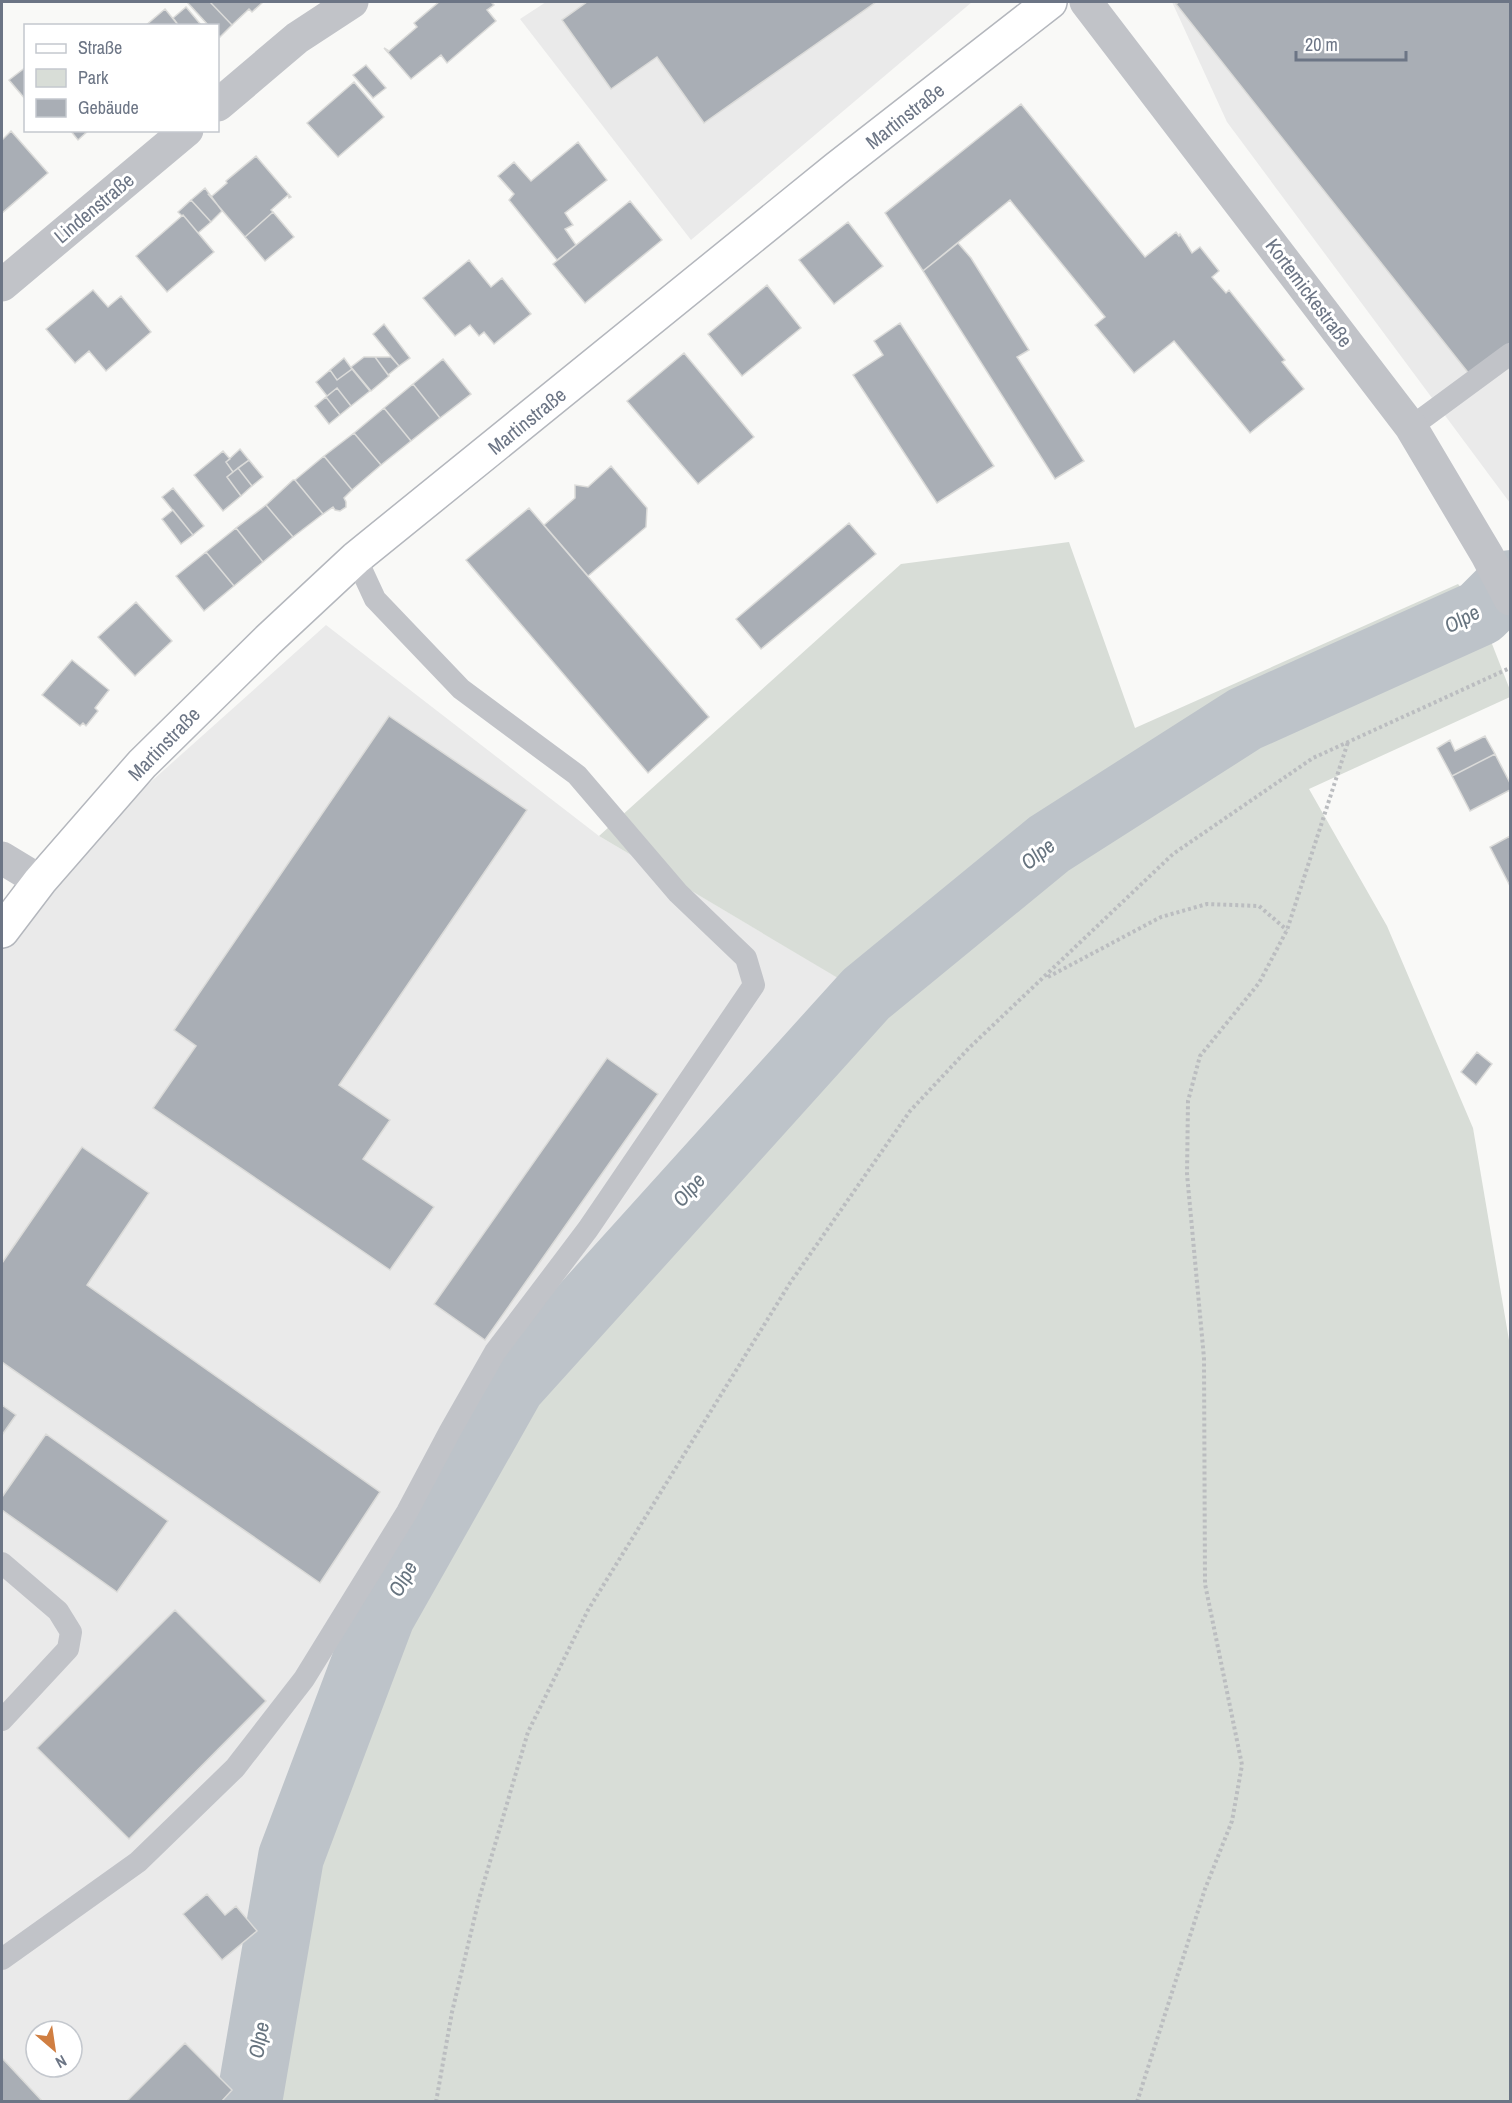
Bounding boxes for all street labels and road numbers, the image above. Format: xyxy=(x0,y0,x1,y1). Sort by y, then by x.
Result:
street label: Martinstraße xyxy=(860,76,950,155)
street label: Lindenstraße xyxy=(48,166,139,249)
street label: Kortemickestraße xyxy=(1260,233,1359,353)
street label: Martinstraße xyxy=(482,381,571,460)
street label: Martinstraße xyxy=(122,701,206,786)

